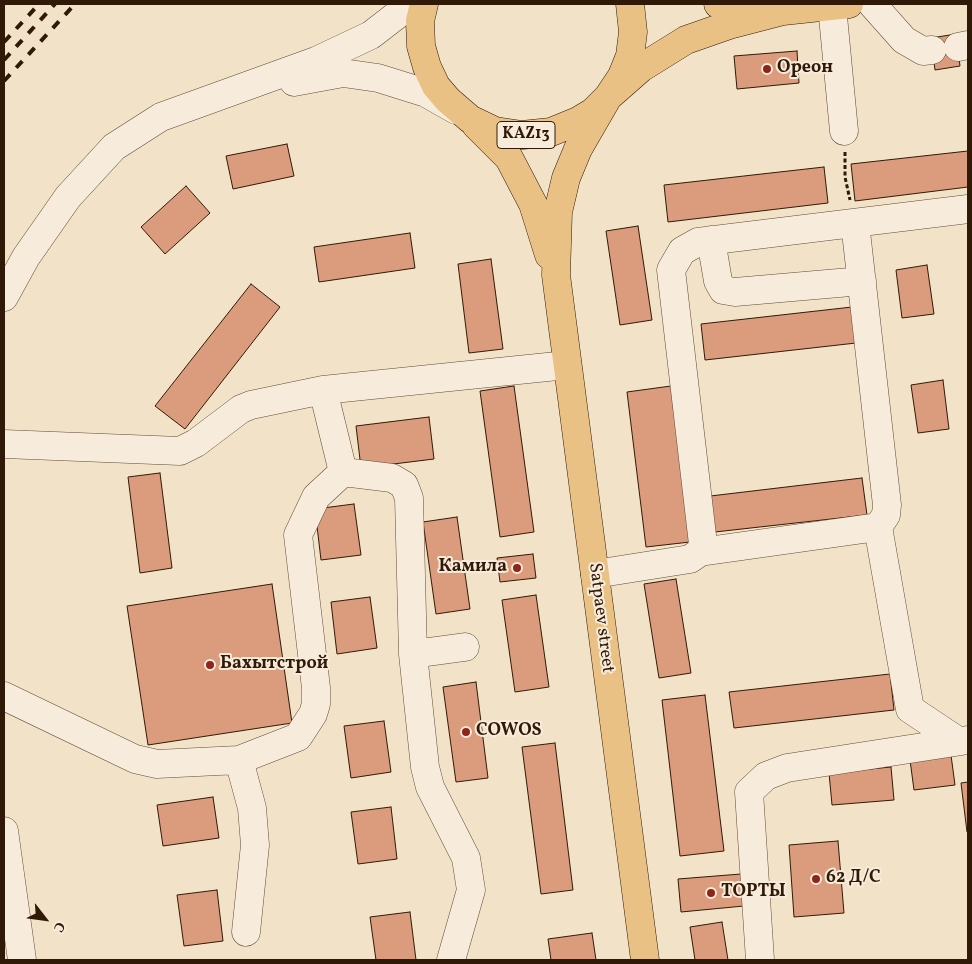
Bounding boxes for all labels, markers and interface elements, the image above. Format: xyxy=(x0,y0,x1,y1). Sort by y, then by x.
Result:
place label: Ореон xyxy=(777,58,833,80)
marker: Ореон xyxy=(761,63,773,75)
road number: KAZ13 xyxy=(497,122,555,148)
place label: Камила xyxy=(439,557,507,579)
marker: Камила xyxy=(511,562,523,574)
street label: Satpaev street xyxy=(583,562,617,674)
place label: Бахытстрой xyxy=(220,654,328,676)
marker: Бахытстрой xyxy=(204,659,216,671)
place label: COWOS xyxy=(476,721,542,743)
marker: COWOS xyxy=(460,726,472,738)
place label: 62 Д/С xyxy=(826,868,881,890)
marker: 62 Д/С xyxy=(810,873,822,885)
place label: ТОРТЫ xyxy=(721,882,786,904)
marker: ТОРТЫ xyxy=(705,887,717,899)
north arrow xyxy=(20,894,70,944)
text: С xyxy=(48,918,69,935)

